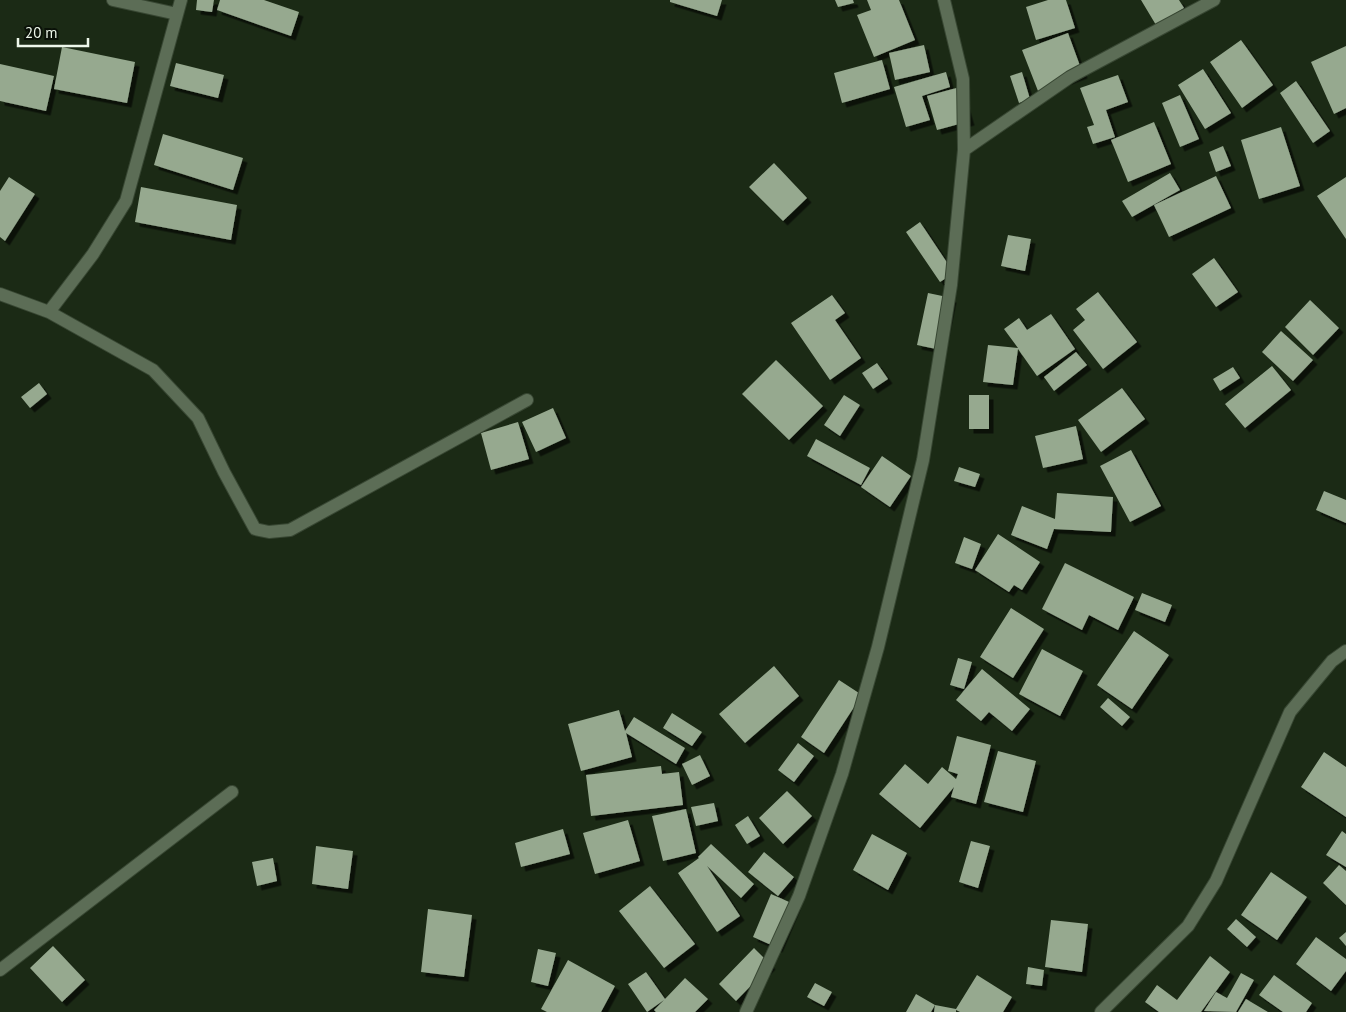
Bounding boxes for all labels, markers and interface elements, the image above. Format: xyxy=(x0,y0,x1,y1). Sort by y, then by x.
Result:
scale bar xyxy=(18,15,88,47)
text: 20 m xyxy=(25,23,58,42)

